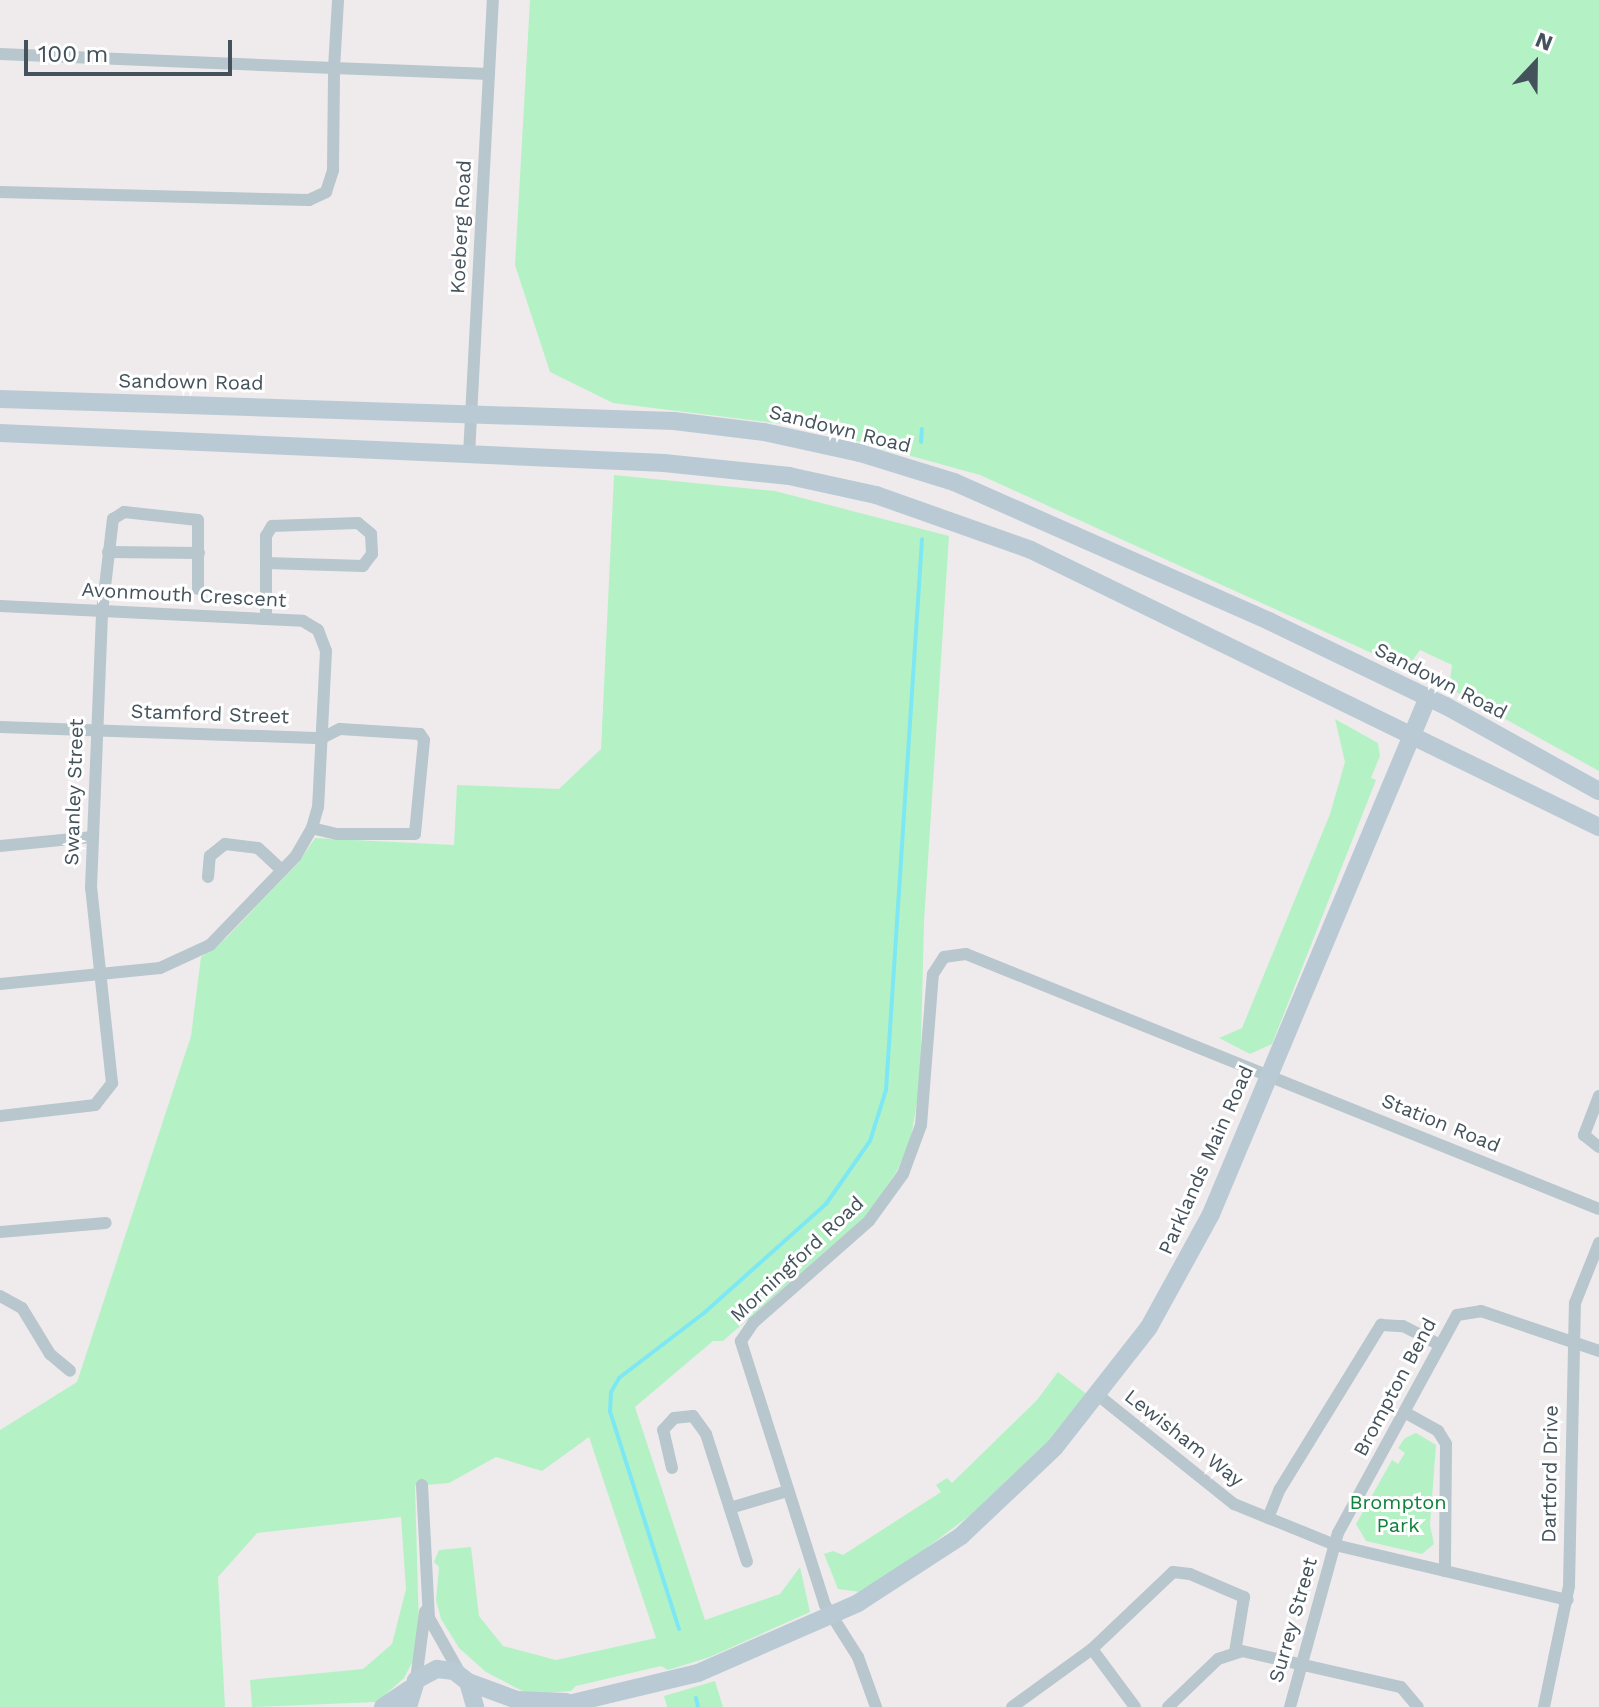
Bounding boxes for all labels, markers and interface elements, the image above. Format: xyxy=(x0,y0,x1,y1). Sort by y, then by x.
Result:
scale bar xyxy=(28,24,236,74)
north arrow xyxy=(1495,24,1575,104)
text: N xyxy=(1532,27,1556,56)
text: 100 m xyxy=(38,40,108,68)
street label: Koeberg Road xyxy=(446,160,476,294)
street label: Sandown Road xyxy=(118,369,264,395)
street label: Sandown Road xyxy=(767,400,913,458)
street label: Avonmouth Crescent xyxy=(81,578,287,612)
street label: Sandown Road xyxy=(1371,637,1511,725)
street label: Stamford Street xyxy=(130,699,290,729)
street label: Swanley Street xyxy=(59,718,89,866)
street label: Parklands Main Road xyxy=(1153,1062,1259,1258)
street label: Station Road xyxy=(1378,1088,1504,1158)
street label: Morningford Road xyxy=(725,1191,869,1327)
street label: Brompton Bend xyxy=(1348,1314,1442,1460)
street label: Lewisham Way xyxy=(1120,1384,1248,1492)
street label: Dartford Drive xyxy=(1537,1405,1563,1543)
park label: Brompton Park xyxy=(1349,1490,1447,1537)
street label: Surrey Street xyxy=(1264,1554,1322,1686)

